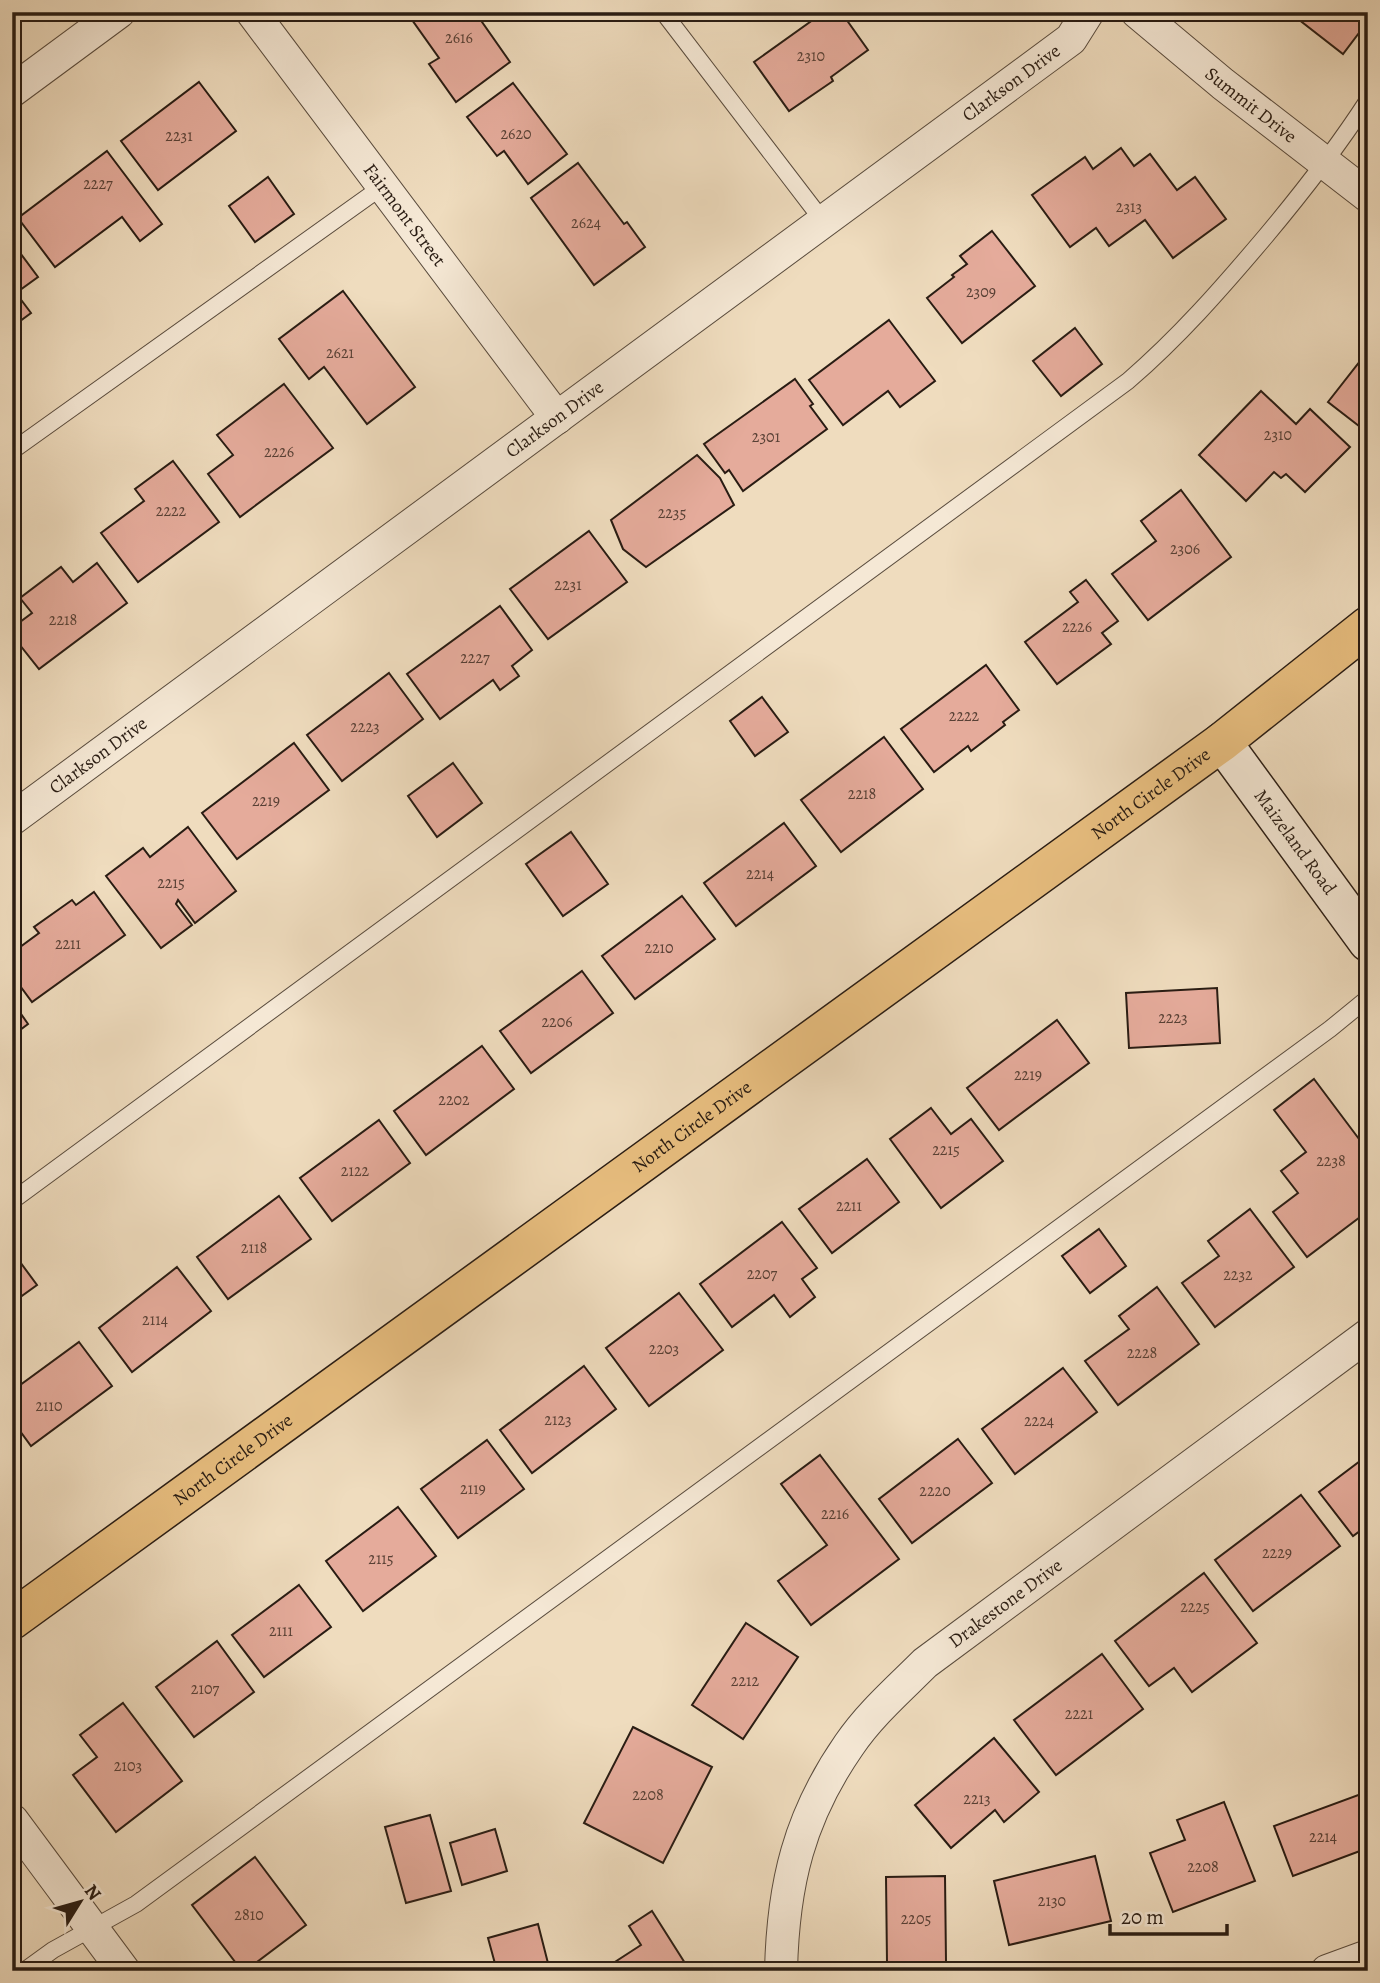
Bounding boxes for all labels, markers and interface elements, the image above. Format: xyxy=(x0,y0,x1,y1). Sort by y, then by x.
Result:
house number: 2616 xyxy=(445,27,473,49)
street label: Clarkson Drive xyxy=(957,38,1066,128)
house number: 2310 xyxy=(797,45,825,67)
street label: Summit Drive xyxy=(1199,61,1302,149)
house number: 2620 xyxy=(500,123,532,145)
house number: 2231 xyxy=(165,125,193,147)
street label: Fairmont Street xyxy=(357,158,452,272)
house number: 2227 xyxy=(83,173,113,195)
house number: 2313 xyxy=(1116,196,1142,218)
house number: 2624 xyxy=(571,212,601,234)
house number: 2309 xyxy=(966,281,996,303)
house number: 2621 xyxy=(326,342,355,364)
street label: Clarkson Drive xyxy=(500,374,609,464)
house number: 2310 xyxy=(1264,424,1292,446)
house number: 2301 xyxy=(752,426,781,448)
house number: 2226 xyxy=(264,441,294,463)
house number: 2222 xyxy=(156,500,187,522)
house number: 2235 xyxy=(658,502,686,524)
house number: 2306 xyxy=(1170,538,1200,560)
house number: 2231 xyxy=(554,574,582,596)
house number: 2218 xyxy=(49,609,77,631)
house number: 2226 xyxy=(1062,616,1092,638)
house number: 2227 xyxy=(460,647,490,669)
house number: 2222 xyxy=(949,705,980,727)
street label: Clarkson Drive xyxy=(44,711,153,800)
house number: 2223 xyxy=(350,716,380,738)
street label: North Circle Drive xyxy=(1086,741,1216,846)
house number: 2218 xyxy=(848,783,876,805)
street label: Maizeland Road xyxy=(1248,784,1343,901)
house number: 2219 xyxy=(252,790,280,812)
house number: 2214 xyxy=(746,863,774,885)
house number: 2215 xyxy=(157,872,185,894)
house number: 2211 xyxy=(55,933,82,955)
house number: 2210 xyxy=(644,937,674,959)
house number: 2223 xyxy=(1158,1007,1188,1029)
house number: 2206 xyxy=(541,1011,573,1033)
house number: 2219 xyxy=(1014,1064,1042,1086)
street label: North Circle Drive xyxy=(627,1074,757,1179)
house number: 2202 xyxy=(438,1089,470,1111)
house number: 2215 xyxy=(932,1139,960,1161)
house number: 2238 xyxy=(1316,1150,1346,1172)
house number: 2122 xyxy=(341,1160,370,1182)
house number: 2211 xyxy=(836,1195,863,1217)
house number: 2118 xyxy=(241,1237,267,1259)
house number: 2207 xyxy=(747,1263,778,1285)
house number: 2232 xyxy=(1223,1264,1253,1286)
house number: 2114 xyxy=(142,1309,168,1331)
house number: 2203 xyxy=(649,1338,679,1360)
house number: 2228 xyxy=(1127,1342,1157,1364)
house number: 2110 xyxy=(35,1395,63,1417)
street label: North Circle Drive xyxy=(168,1407,298,1512)
house number: 2123 xyxy=(544,1409,572,1431)
house number: 2224 xyxy=(1024,1410,1054,1432)
house number: 2119 xyxy=(460,1478,486,1500)
house number: 2220 xyxy=(919,1480,951,1502)
house number: 2216 xyxy=(821,1503,849,1525)
house number: 2229 xyxy=(1262,1542,1292,1564)
house number: 2115 xyxy=(368,1548,394,1570)
street label: Drakestone Drive xyxy=(943,1553,1068,1654)
house number: 2225 xyxy=(1180,1596,1210,1618)
house number: 2111 xyxy=(269,1620,294,1642)
house number: 2212 xyxy=(731,1670,760,1692)
house number: 2107 xyxy=(191,1678,219,1700)
house number: 2221 xyxy=(1065,1703,1094,1725)
house number: 2103 xyxy=(114,1755,142,1777)
house number: 2208 xyxy=(632,1784,664,1806)
house number: 2213 xyxy=(963,1788,991,1810)
house number: 2214 xyxy=(1309,1826,1337,1848)
house number: 2208 xyxy=(1187,1856,1219,1878)
north arrow xyxy=(46,1868,116,1938)
text: N xyxy=(78,1879,107,1906)
house number: 2130 xyxy=(1038,1890,1066,1912)
scale bar xyxy=(1110,1892,1228,1936)
text: 20 m xyxy=(1121,1903,1164,1931)
house number: 2810 xyxy=(234,1904,264,1926)
house number: 2205 xyxy=(901,1908,931,1930)

